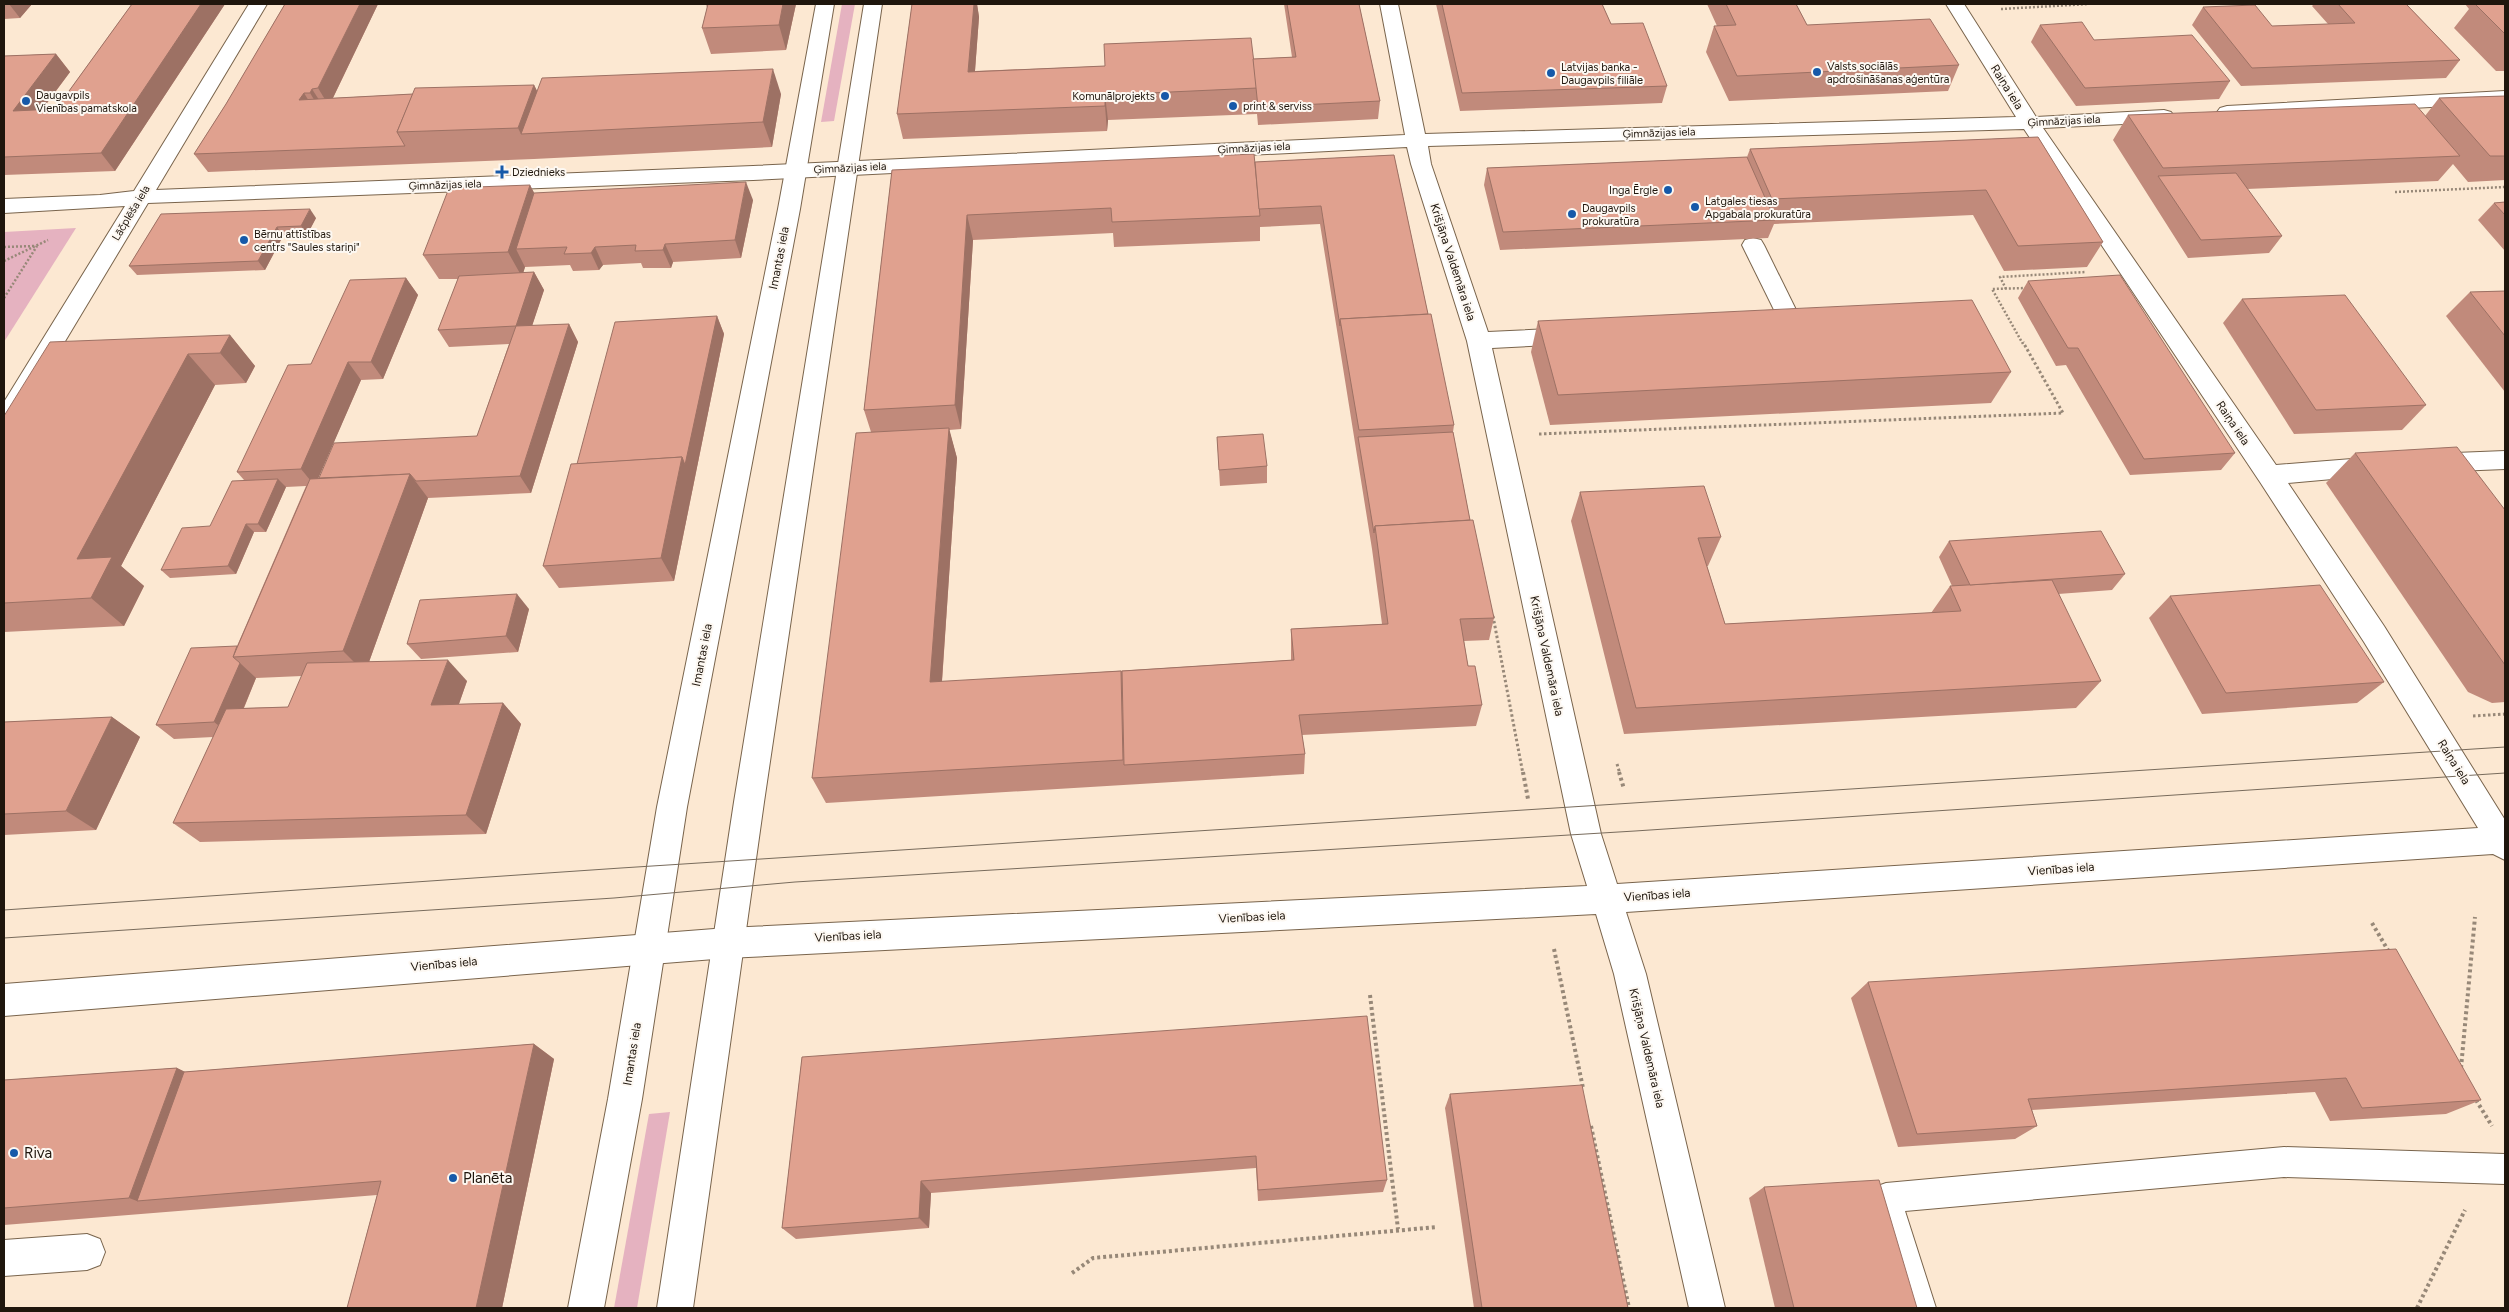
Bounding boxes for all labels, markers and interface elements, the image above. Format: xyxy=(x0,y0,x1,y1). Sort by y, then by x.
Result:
place label: Valsts sociālās apdrošināšanas aģentūra xyxy=(1827,60,1949,86)
place label: Latvijas banka - Daugavpils filiāle xyxy=(1561,61,1643,87)
street label: Raiņa iela xyxy=(1988,62,2026,112)
marker: Valsts sociālās apdrošināšanas aģentūra xyxy=(1811,66,1823,78)
marker: Latvijas banka - Daugavpils filiāle xyxy=(1545,67,1557,79)
place label: Daugavpils Vienības pamatskola xyxy=(36,89,137,115)
place label: Komunālprojekts xyxy=(1072,90,1155,103)
marker: Komunālprojekts xyxy=(1159,90,1171,102)
marker: Daugavpils Vienības pamatskola xyxy=(20,95,32,107)
marker: print & serviss xyxy=(1227,100,1239,112)
place label: print & serviss xyxy=(1243,100,1312,113)
street label: Ģimnāzijas iela xyxy=(2027,113,2101,129)
street label: Ģimnāzijas iela xyxy=(1622,125,1696,141)
street label: Ģimnāzijas iela xyxy=(1217,140,1291,156)
street label: Ģimnāzijas iela xyxy=(813,160,887,176)
marker: Dziednieks xyxy=(496,166,508,178)
place label: Dziednieks xyxy=(512,166,565,179)
street label: Ģimnāzijas iela xyxy=(408,177,482,193)
street label: Lāčplēša iela xyxy=(109,183,153,243)
place label: Inga Ērgle xyxy=(1609,184,1658,197)
marker: Inga Ērgle xyxy=(1662,184,1674,196)
place label: Latgales tiesas Apgabala prokuratūra xyxy=(1705,195,1811,221)
marker: Latgales tiesas Apgabala prokuratūra xyxy=(1689,201,1701,213)
street label: Krišjāņa Valdemāra iela xyxy=(1427,202,1479,322)
place label: Daugavpils prokuratūra xyxy=(1582,202,1639,228)
marker: Daugavpils prokuratūra xyxy=(1566,208,1578,220)
street label: Imantas iela xyxy=(766,225,792,291)
place label: Bērnu attīstības centrs "Saules stariņi" xyxy=(254,228,359,254)
marker: Bērnu attīstības centrs "Saules stariņi" xyxy=(238,234,250,246)
street label: Raiņa iela xyxy=(2213,398,2253,448)
street label: Krišjāņa Valdemāra iela xyxy=(1527,595,1567,717)
street label: Imantas iela xyxy=(689,622,715,688)
street label: Raiņa iela xyxy=(2435,737,2473,787)
street label: Vienības iela xyxy=(2027,860,2095,878)
street label: Vienības iela xyxy=(1623,886,1691,904)
street label: Vienības iela xyxy=(1218,908,1286,926)
street label: Vienības iela xyxy=(814,927,882,945)
street label: Vienības iela xyxy=(410,954,478,974)
street label: Krišjāņa Valdemāra iela xyxy=(1626,987,1668,1109)
street label: Imantas iela xyxy=(620,1022,644,1086)
place label: Riva xyxy=(24,1144,52,1162)
marker: Riva xyxy=(8,1147,20,1159)
place label: Planēta xyxy=(463,1169,513,1187)
marker: Planēta xyxy=(447,1172,459,1184)

